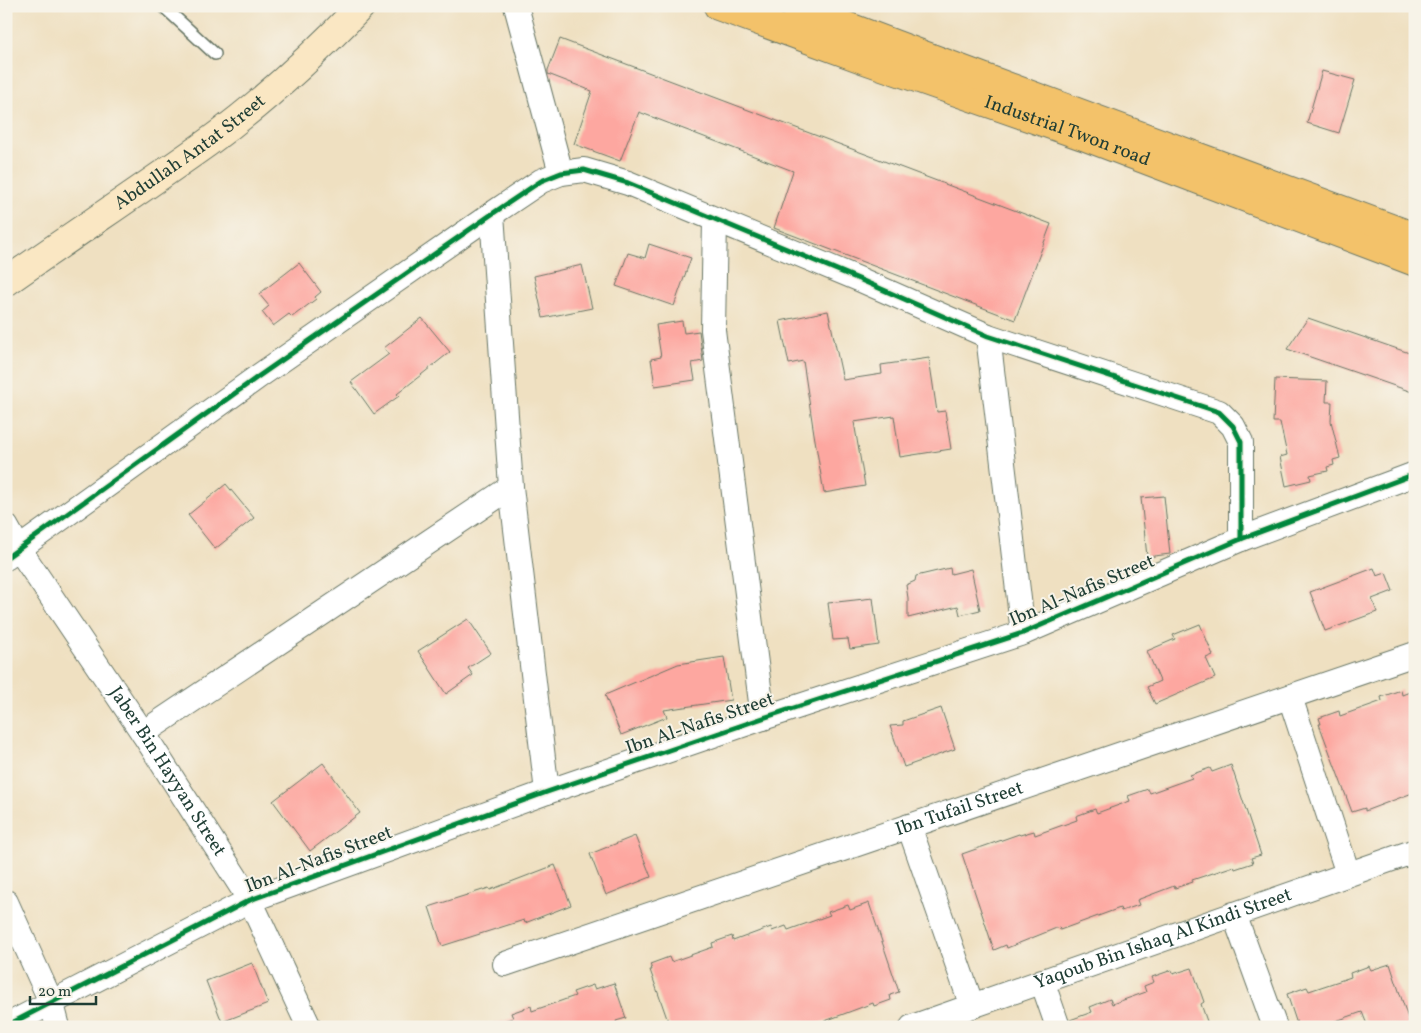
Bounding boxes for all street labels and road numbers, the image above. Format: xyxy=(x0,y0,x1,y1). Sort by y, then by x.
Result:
street label: Abdullah Antat Street xyxy=(109,88,272,217)
street label: Industrial Twon road xyxy=(981,90,1154,173)
street label: Ibn Al-Nafis Street xyxy=(1005,548,1159,633)
street label: Jaber Bin Hayyan Street xyxy=(102,682,232,862)
street label: Ibn Al-Nafis Street xyxy=(622,686,778,762)
street label: Ibn Tufail Street xyxy=(892,775,1027,843)
street label: Ibn Al-Nafis Street xyxy=(242,820,397,900)
street label: Yaqoub Bin Ishaq Al Kindi Street xyxy=(1031,882,1296,996)

